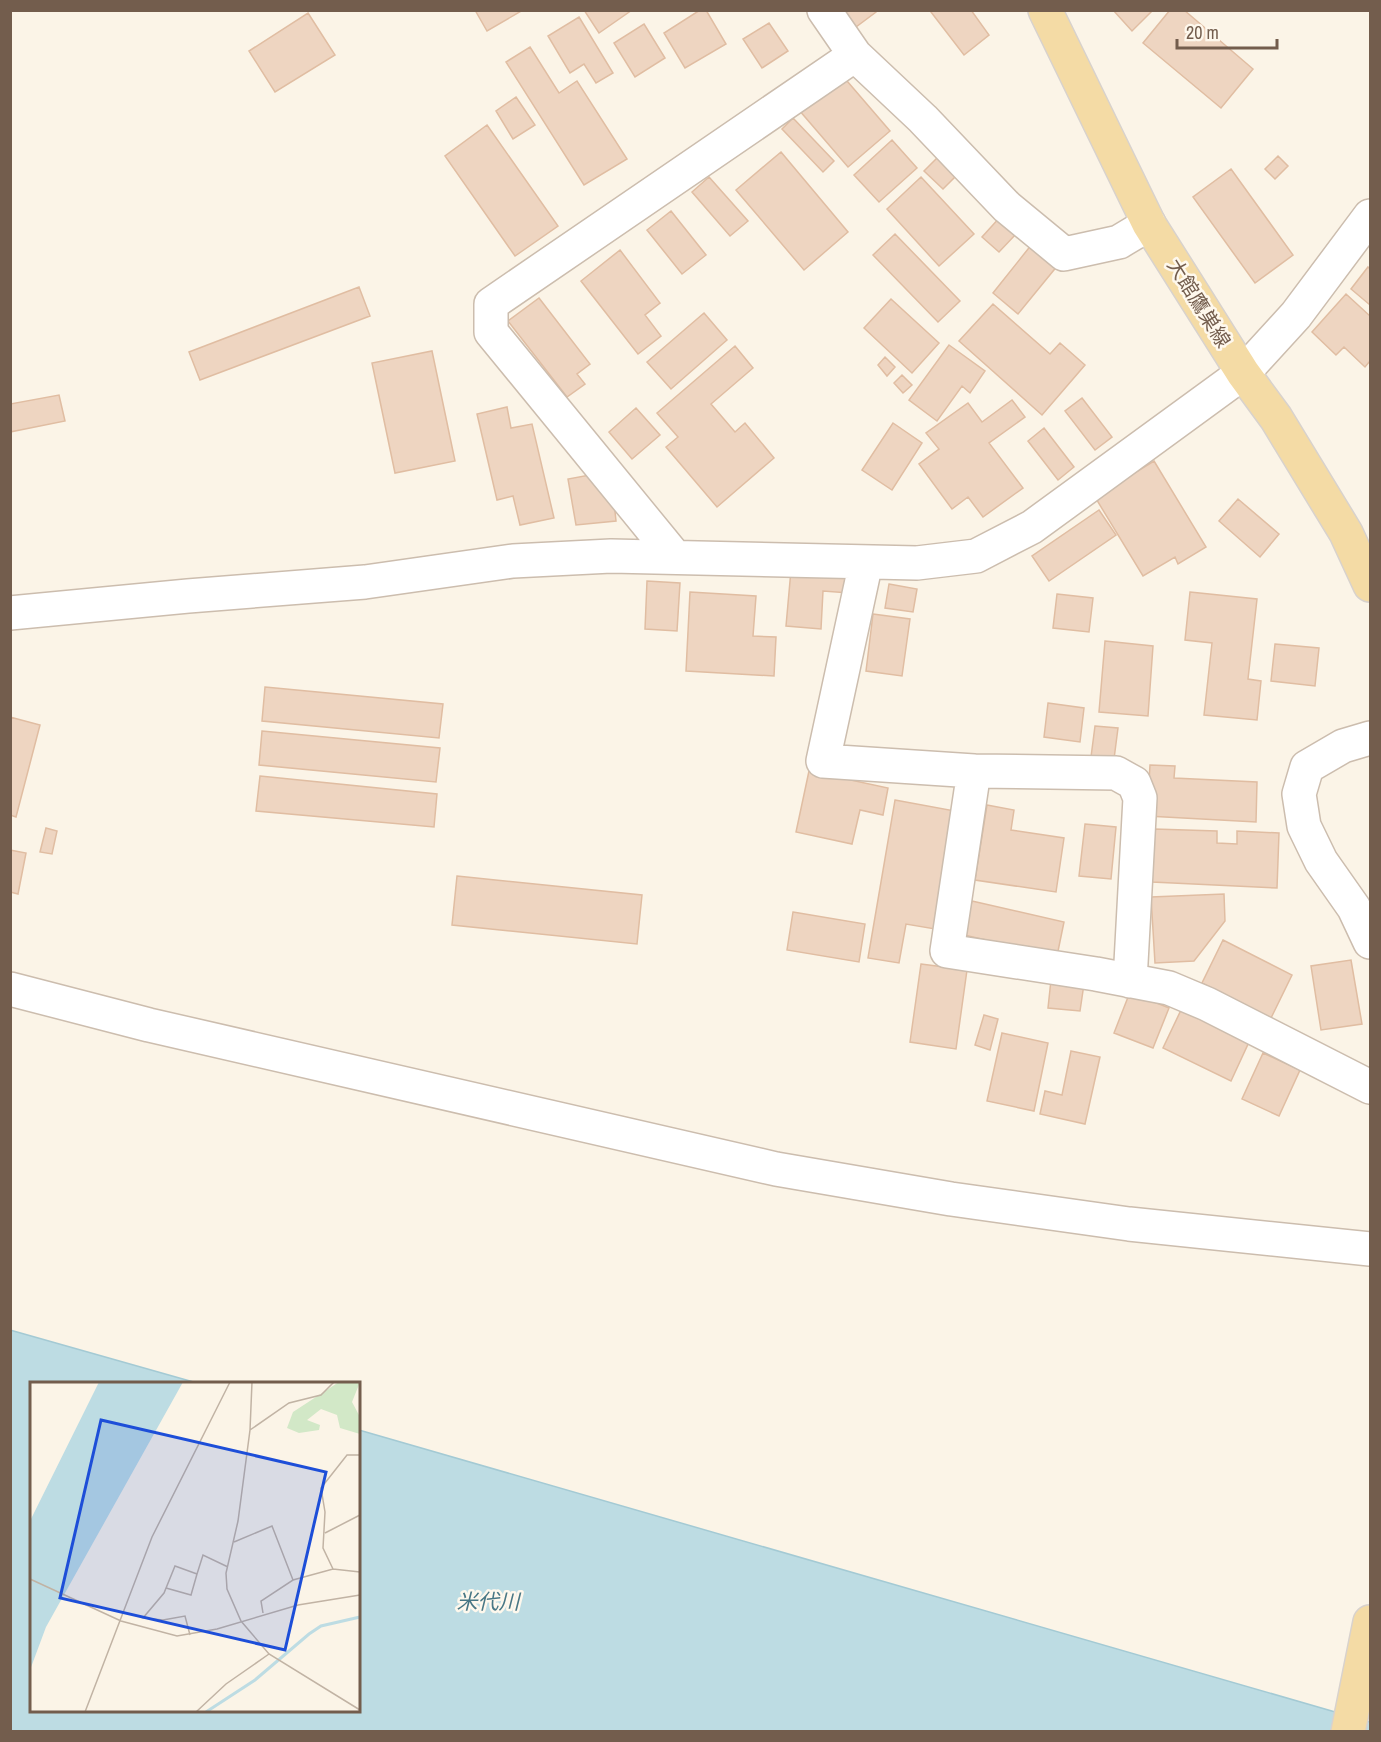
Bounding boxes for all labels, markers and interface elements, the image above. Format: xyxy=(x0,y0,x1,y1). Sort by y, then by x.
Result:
scale bar xyxy=(1177,12,1278,50)
text: 20 m xyxy=(1186,20,1219,45)
street label: 大館鷹巣線 xyxy=(1161,253,1237,352)
inset map xyxy=(30,1382,360,1712)
water label: 米代川 xyxy=(457,1587,521,1616)

